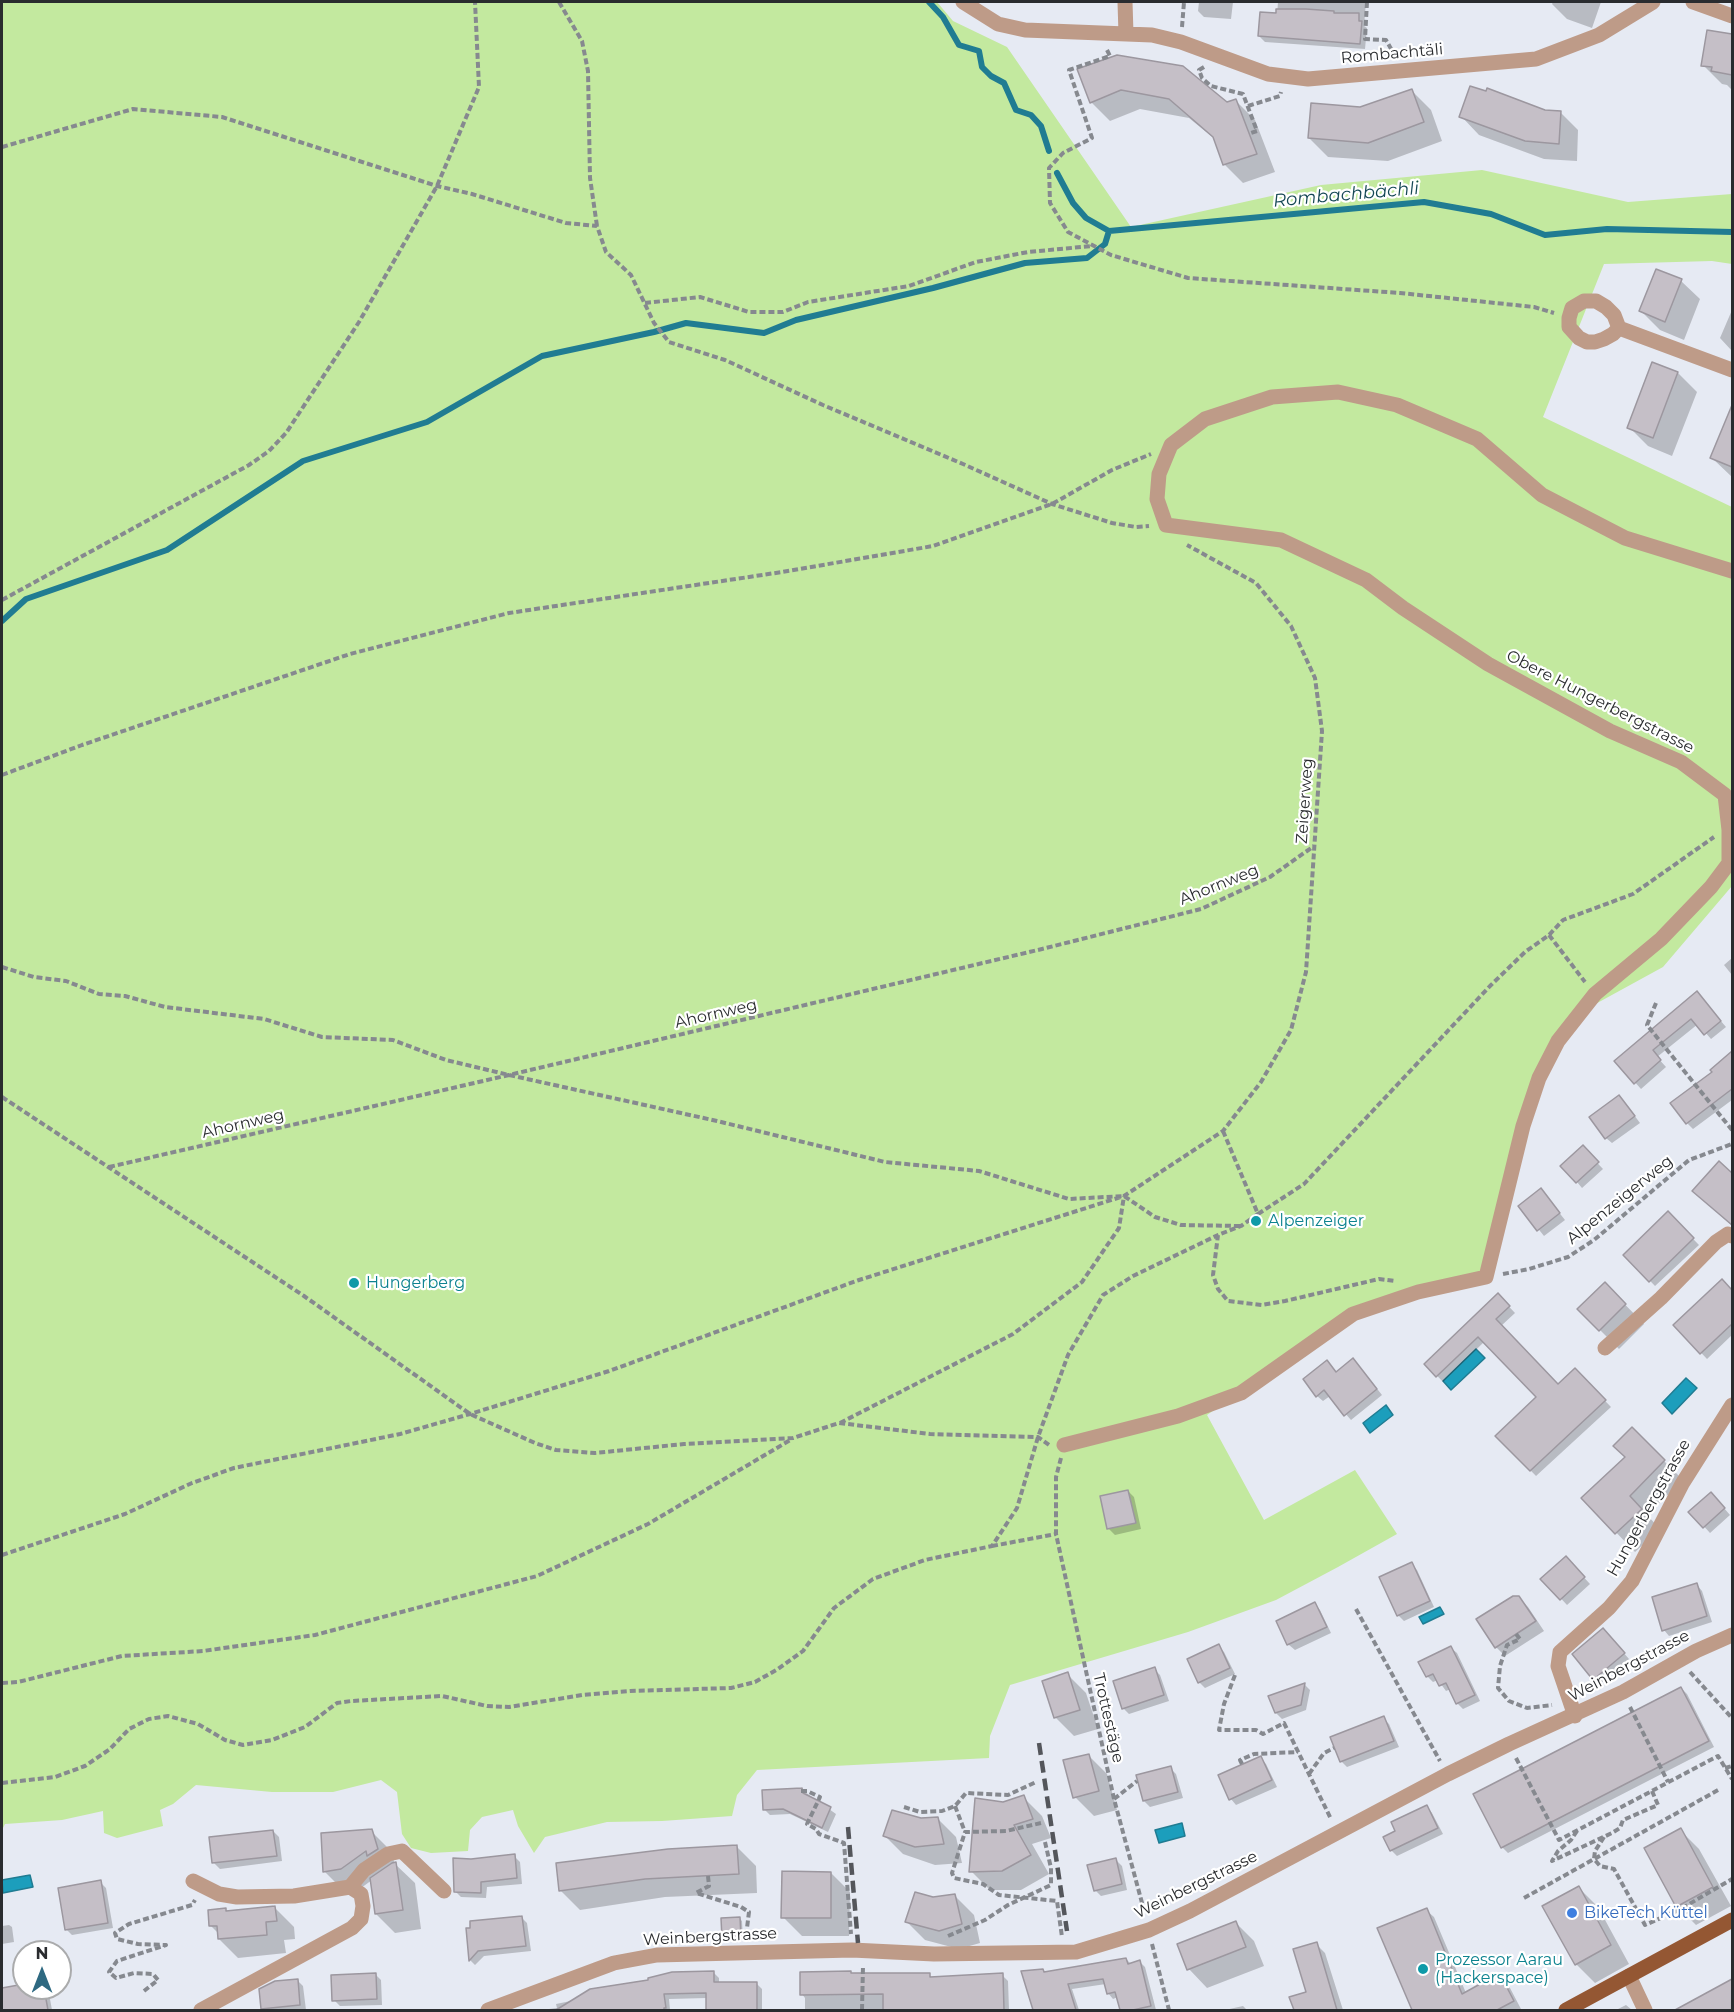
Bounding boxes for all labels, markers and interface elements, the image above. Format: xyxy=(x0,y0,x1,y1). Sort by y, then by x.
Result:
street label: Rombachtäli xyxy=(1340,40,1444,68)
water label: Rombachbächli xyxy=(1272,178,1420,212)
street label: Obere Hungerbergstrasse xyxy=(1503,646,1697,758)
street label: Zeigerweg xyxy=(1292,757,1318,845)
street label: Ahornweg xyxy=(1177,860,1261,910)
street label: Ahornweg xyxy=(673,995,759,1033)
street label: Ahornweg xyxy=(200,1105,286,1143)
street label: Alpenzeigerweg xyxy=(1563,1151,1677,1249)
place label: Alpenzeiger xyxy=(1268,1211,1364,1231)
marker: Alpenzeiger xyxy=(1249,1214,1263,1228)
place label: Hungerberg xyxy=(366,1273,465,1293)
marker: Hungerberg xyxy=(347,1276,361,1290)
street label: Hungerbergstrasse xyxy=(1603,1436,1695,1580)
street label: Weinbergstrasse xyxy=(1565,1626,1693,1706)
street label: Trottestäge xyxy=(1088,1671,1128,1765)
street label: Weinbergstrasse xyxy=(1132,1847,1260,1923)
place label: BikeTech Küttel xyxy=(1584,1903,1708,1923)
marker: BikeTech Küttel xyxy=(1565,1906,1579,1920)
street label: Weinbergstrasse xyxy=(643,1924,777,1950)
north arrow xyxy=(12,1940,72,2000)
text: N xyxy=(36,1944,48,1963)
place label: Prozessor Aarau (Hackerspace) xyxy=(1435,1950,1563,1988)
marker: Prozessor Aarau (Hackerspace) xyxy=(1416,1962,1430,1976)

